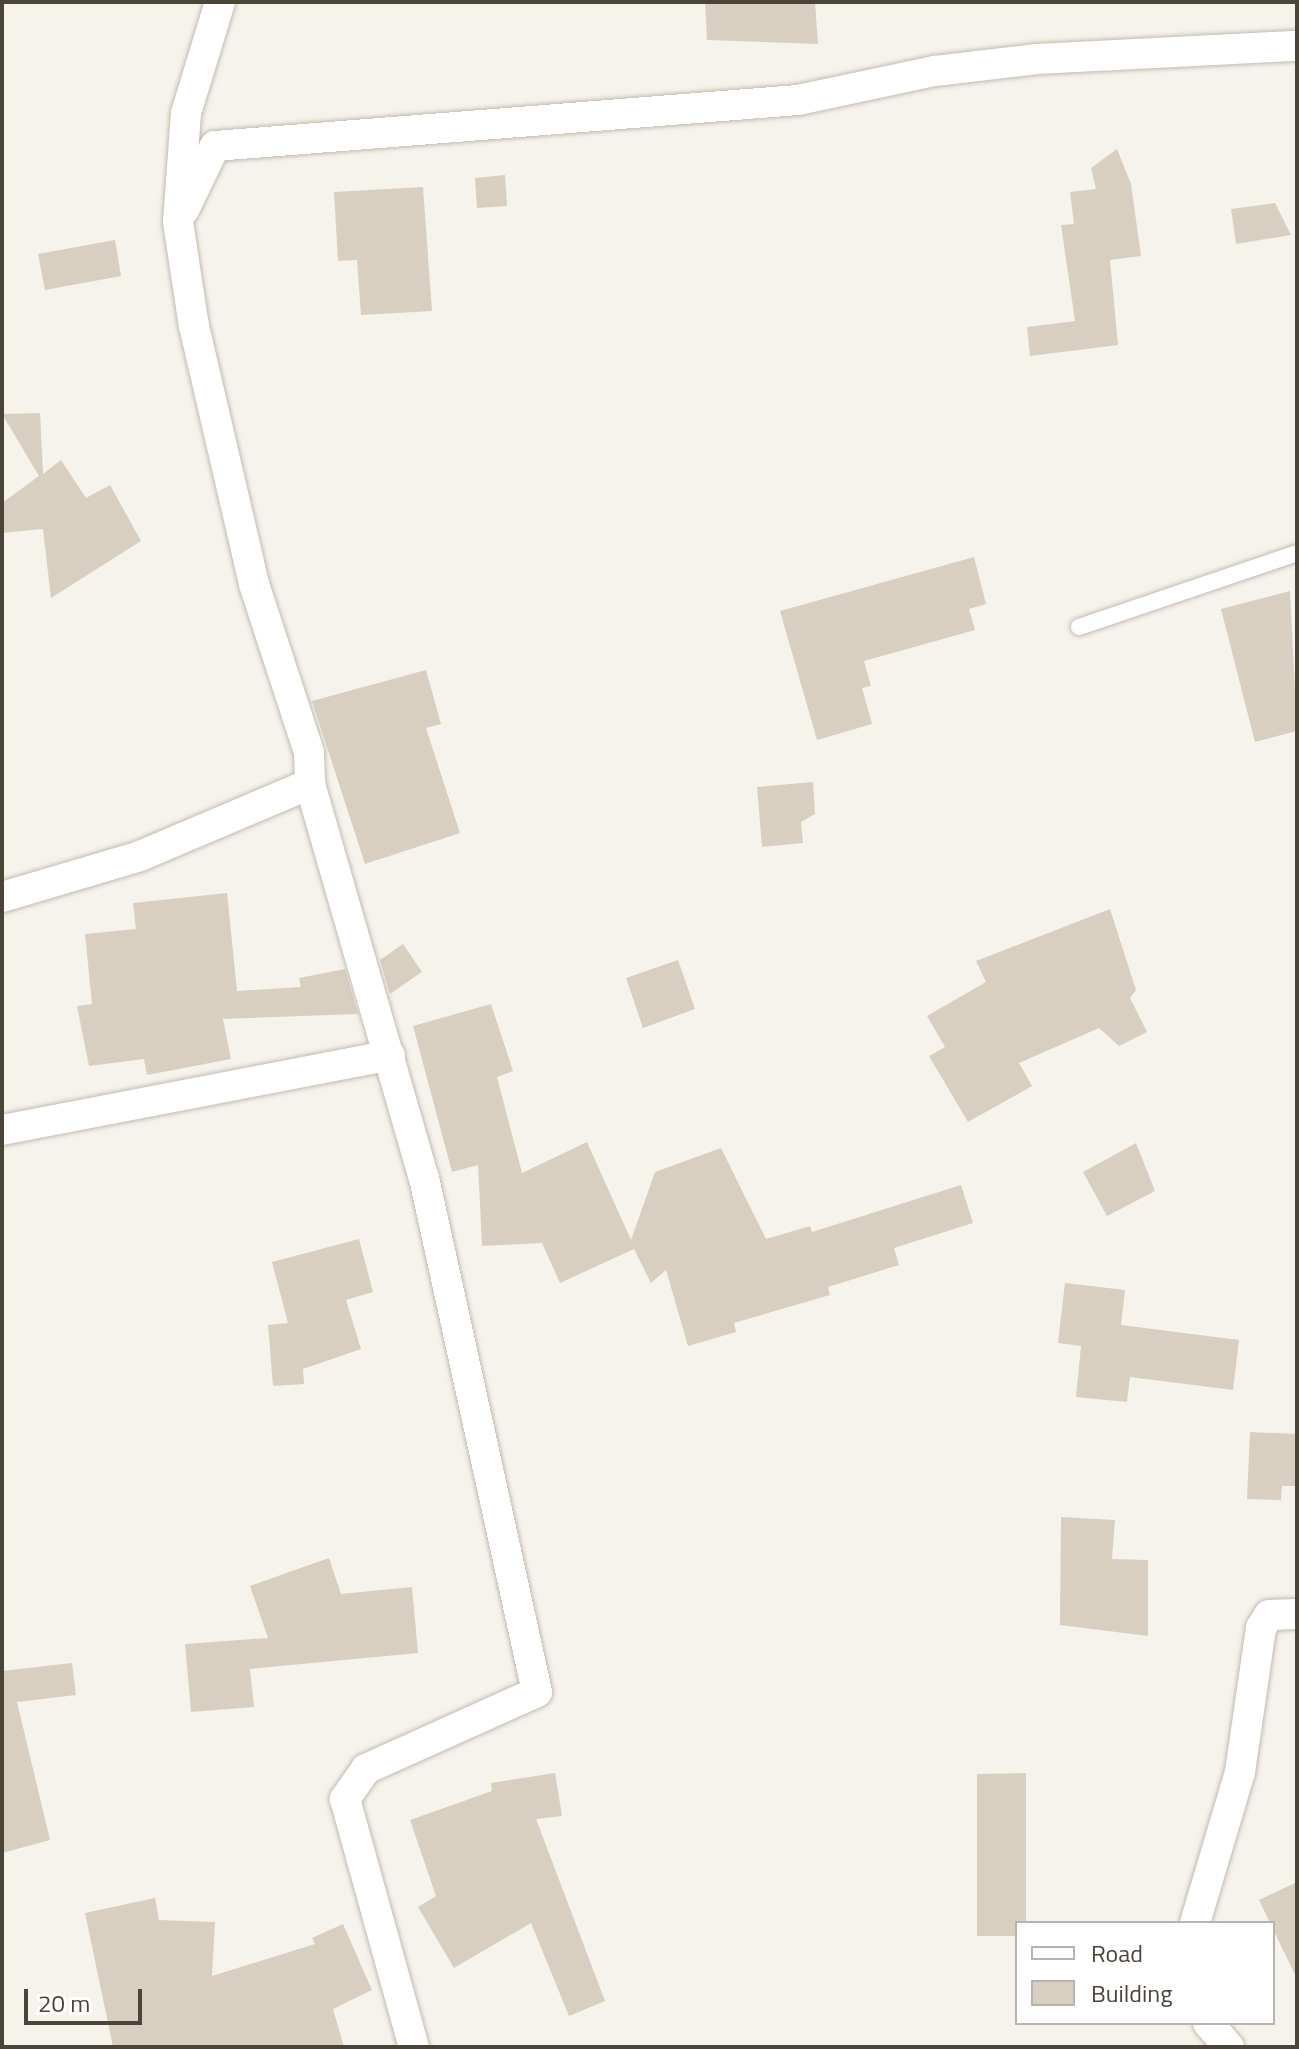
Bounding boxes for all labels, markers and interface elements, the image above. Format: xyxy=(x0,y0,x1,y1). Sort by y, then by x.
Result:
legend xyxy=(1015,1921,1275,2025)
text: Road xyxy=(1091,1935,1143,1971)
scale bar xyxy=(28,1973,146,2023)
text: Building xyxy=(1091,1975,1173,2011)
text: 20 m xyxy=(38,1985,90,2021)

